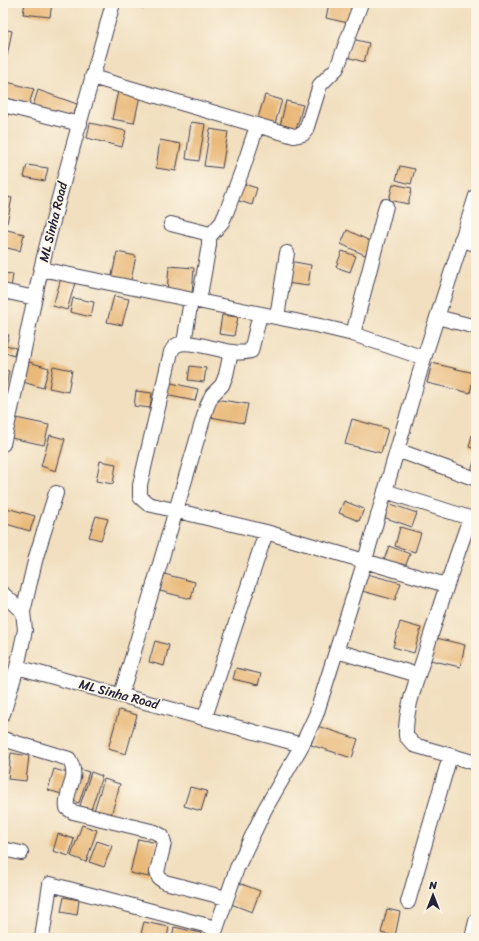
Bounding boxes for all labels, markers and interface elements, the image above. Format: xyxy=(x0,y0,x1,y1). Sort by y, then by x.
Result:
street label: ML Sinha Road xyxy=(32,178,74,265)
street label: ML Sinha Road xyxy=(76,672,163,716)
north arrow xyxy=(413,875,453,915)
text: N xyxy=(428,876,437,895)

